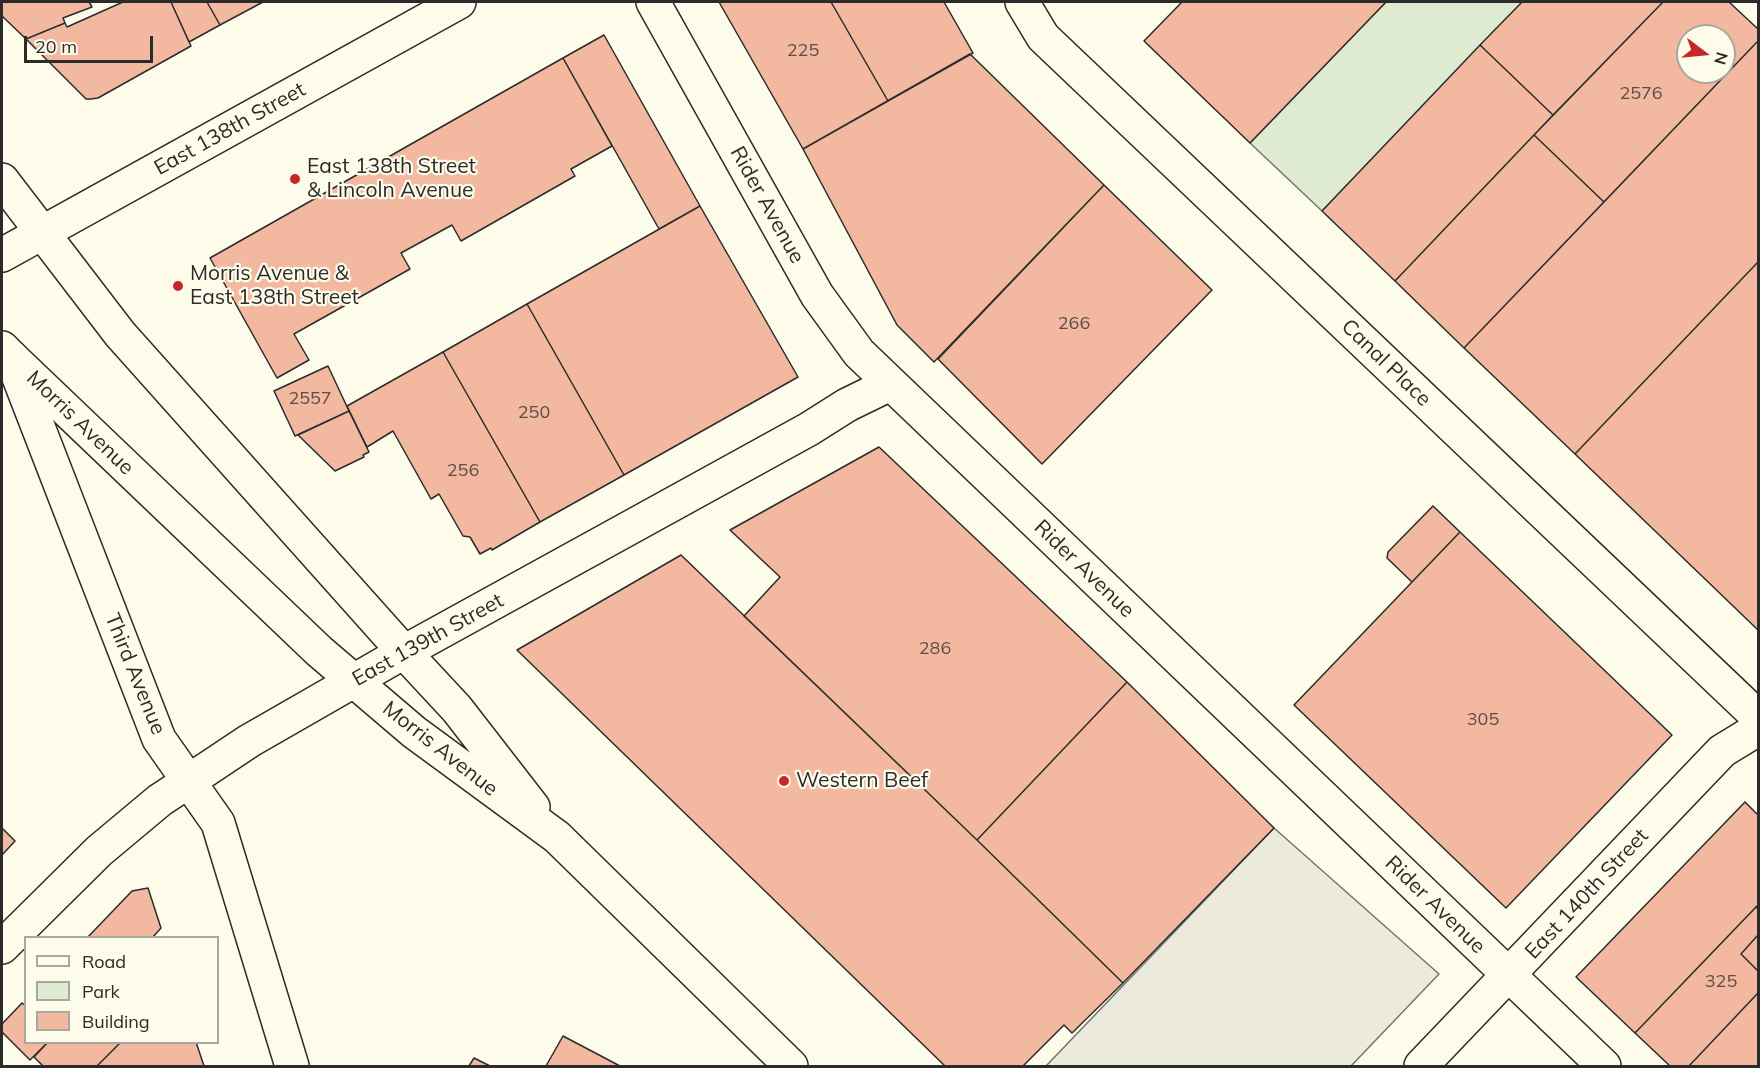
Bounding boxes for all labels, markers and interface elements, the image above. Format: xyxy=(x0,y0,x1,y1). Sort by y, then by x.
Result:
scale bar xyxy=(27,24,156,62)
north arrow xyxy=(1676,24,1736,84)
text: 20 m xyxy=(35,35,77,58)
house number: 225 xyxy=(787,40,819,62)
text: N xyxy=(1710,50,1733,67)
street label: East 138th Street xyxy=(150,77,310,181)
house number: 2576 xyxy=(1619,83,1663,105)
street label: Rider Avenue xyxy=(725,142,809,268)
place label: East 138th Street & Lincoln Avenue xyxy=(307,154,476,204)
marker: East 138th Street & Lincoln Avenue xyxy=(288,172,302,186)
place label: Morris Avenue & East 138th Street xyxy=(190,261,359,311)
marker: Morris Avenue & East 138th Street xyxy=(171,279,185,293)
house number: 266 xyxy=(1058,313,1090,335)
street label: Canal Place xyxy=(1336,314,1436,412)
street label: Morris Avenue xyxy=(21,366,139,480)
house number: 2557 xyxy=(288,388,332,410)
house number: 250 xyxy=(518,402,550,424)
house number: 256 xyxy=(447,460,479,482)
street label: Rider Avenue xyxy=(1029,515,1139,623)
street label: East 139th Street xyxy=(348,588,508,692)
street label: Third Avenue xyxy=(99,610,171,738)
house number: 286 xyxy=(919,638,951,660)
street label: Morris Avenue xyxy=(377,696,503,802)
house number: 305 xyxy=(1467,709,1499,731)
place label: Western Beef xyxy=(796,768,928,794)
marker: Western Beef xyxy=(777,774,791,788)
street label: East 140th Street xyxy=(1520,824,1654,964)
street label: Rider Avenue xyxy=(1380,851,1490,959)
legend xyxy=(24,936,219,1044)
text: Road xyxy=(82,950,126,973)
house number: 325 xyxy=(1705,971,1737,993)
text: Park xyxy=(82,980,120,1003)
text: Building xyxy=(82,1010,150,1033)

